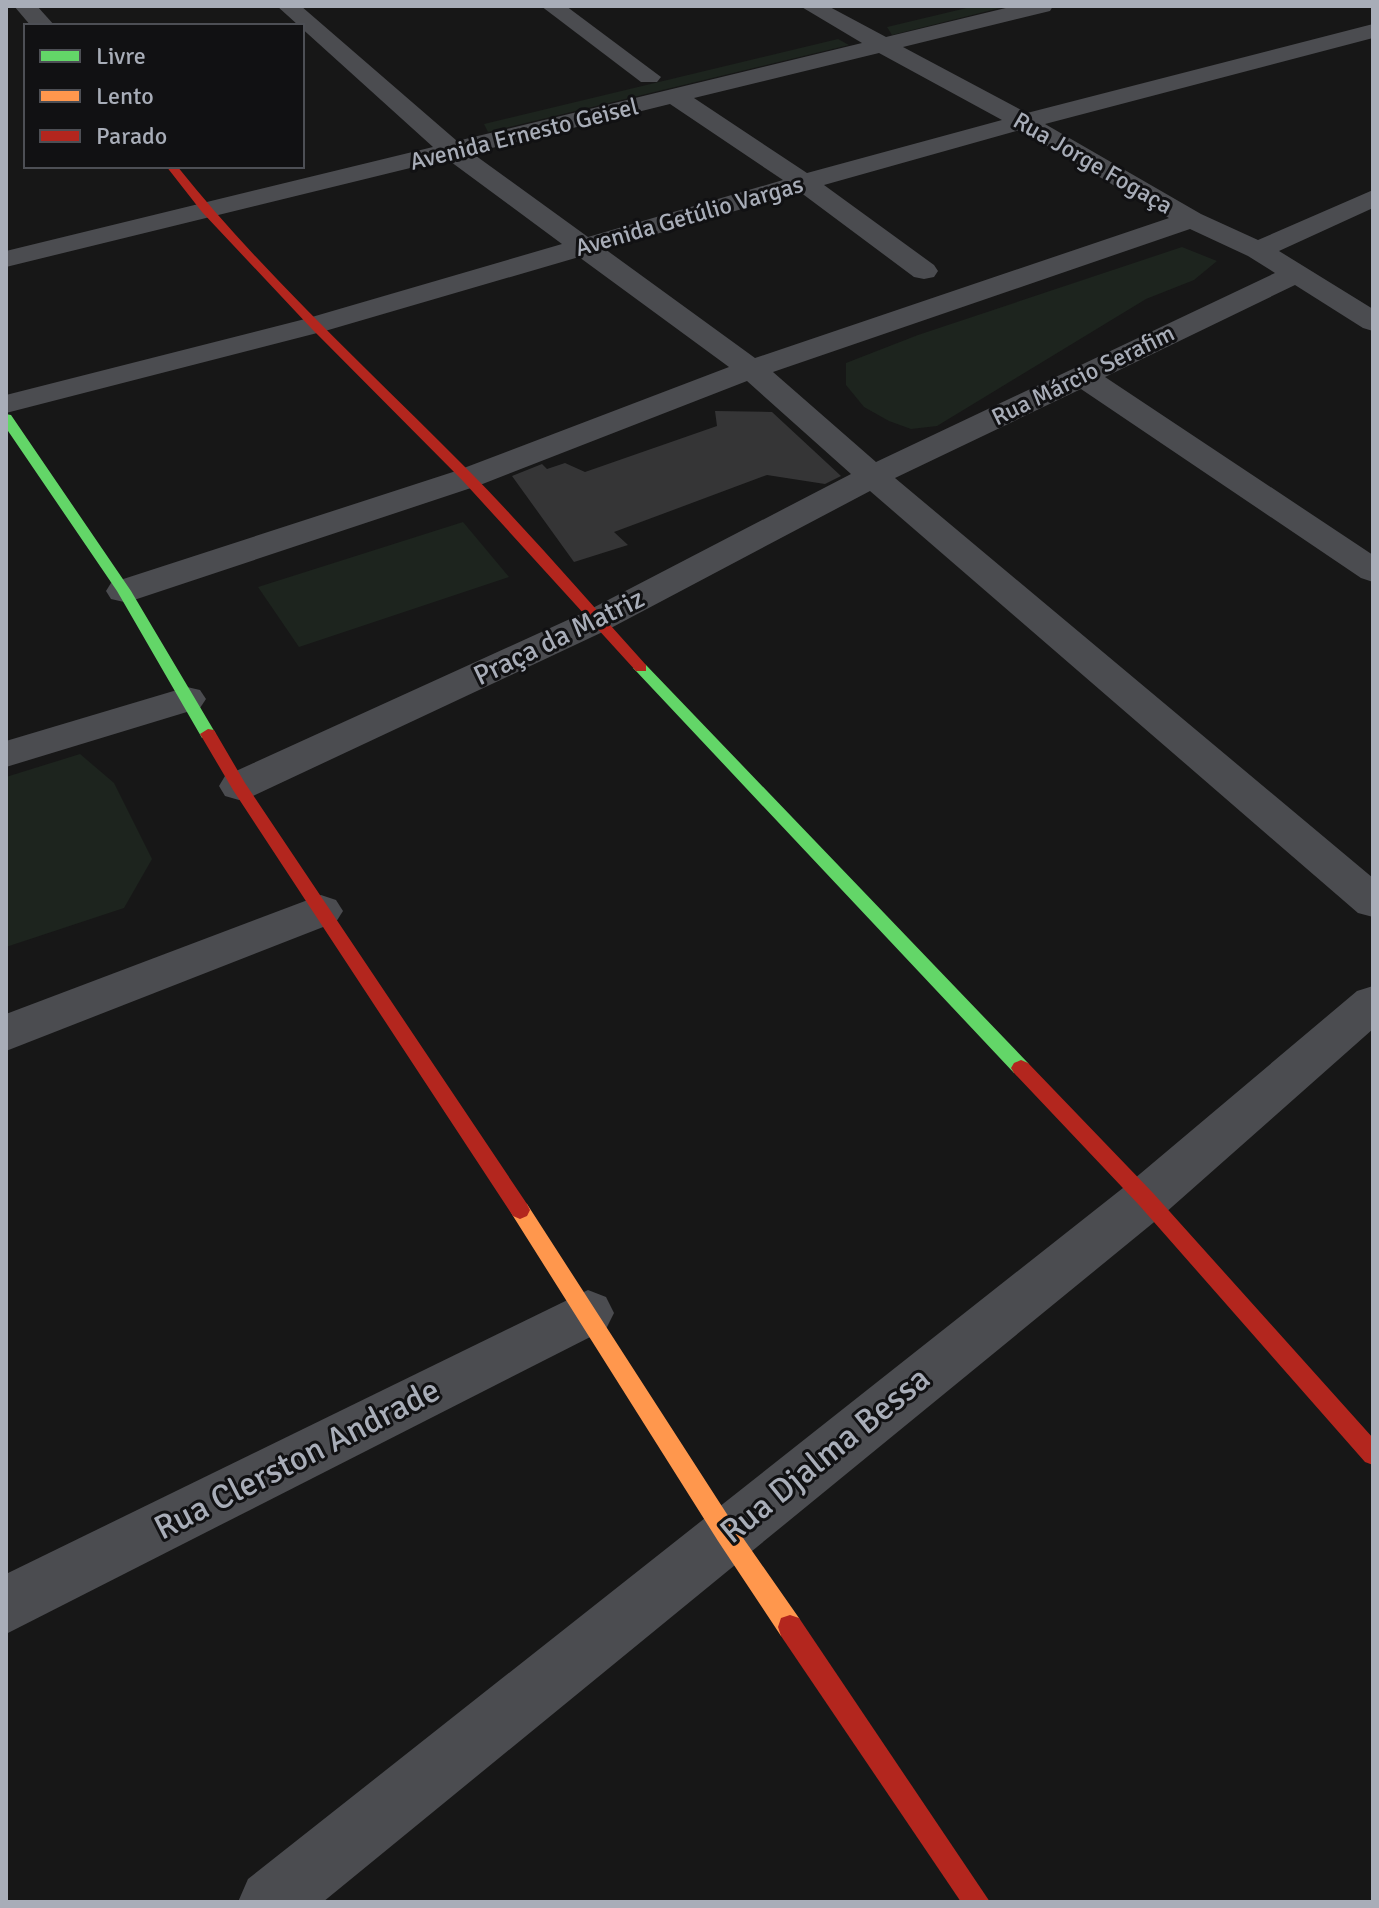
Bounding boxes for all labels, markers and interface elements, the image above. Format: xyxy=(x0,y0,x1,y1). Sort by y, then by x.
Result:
legend xyxy=(24,24,304,168)
text: Livre xyxy=(96,41,146,71)
text: Lento xyxy=(96,81,154,111)
street label: Avenida Ernesto Geisel xyxy=(407,91,641,177)
street label: Rua Jorge Fogaça xyxy=(1008,105,1178,221)
text: Parado xyxy=(96,121,167,151)
street label: Avenida Getúlio Vargas xyxy=(572,169,806,263)
street label: Rua Márcio Serafim xyxy=(987,318,1179,432)
street label: Praça da Matriz xyxy=(468,581,650,693)
street label: Rua Djalma Bessa xyxy=(711,1357,939,1553)
street label: Rua Clerston Andrade xyxy=(147,1369,447,1549)

